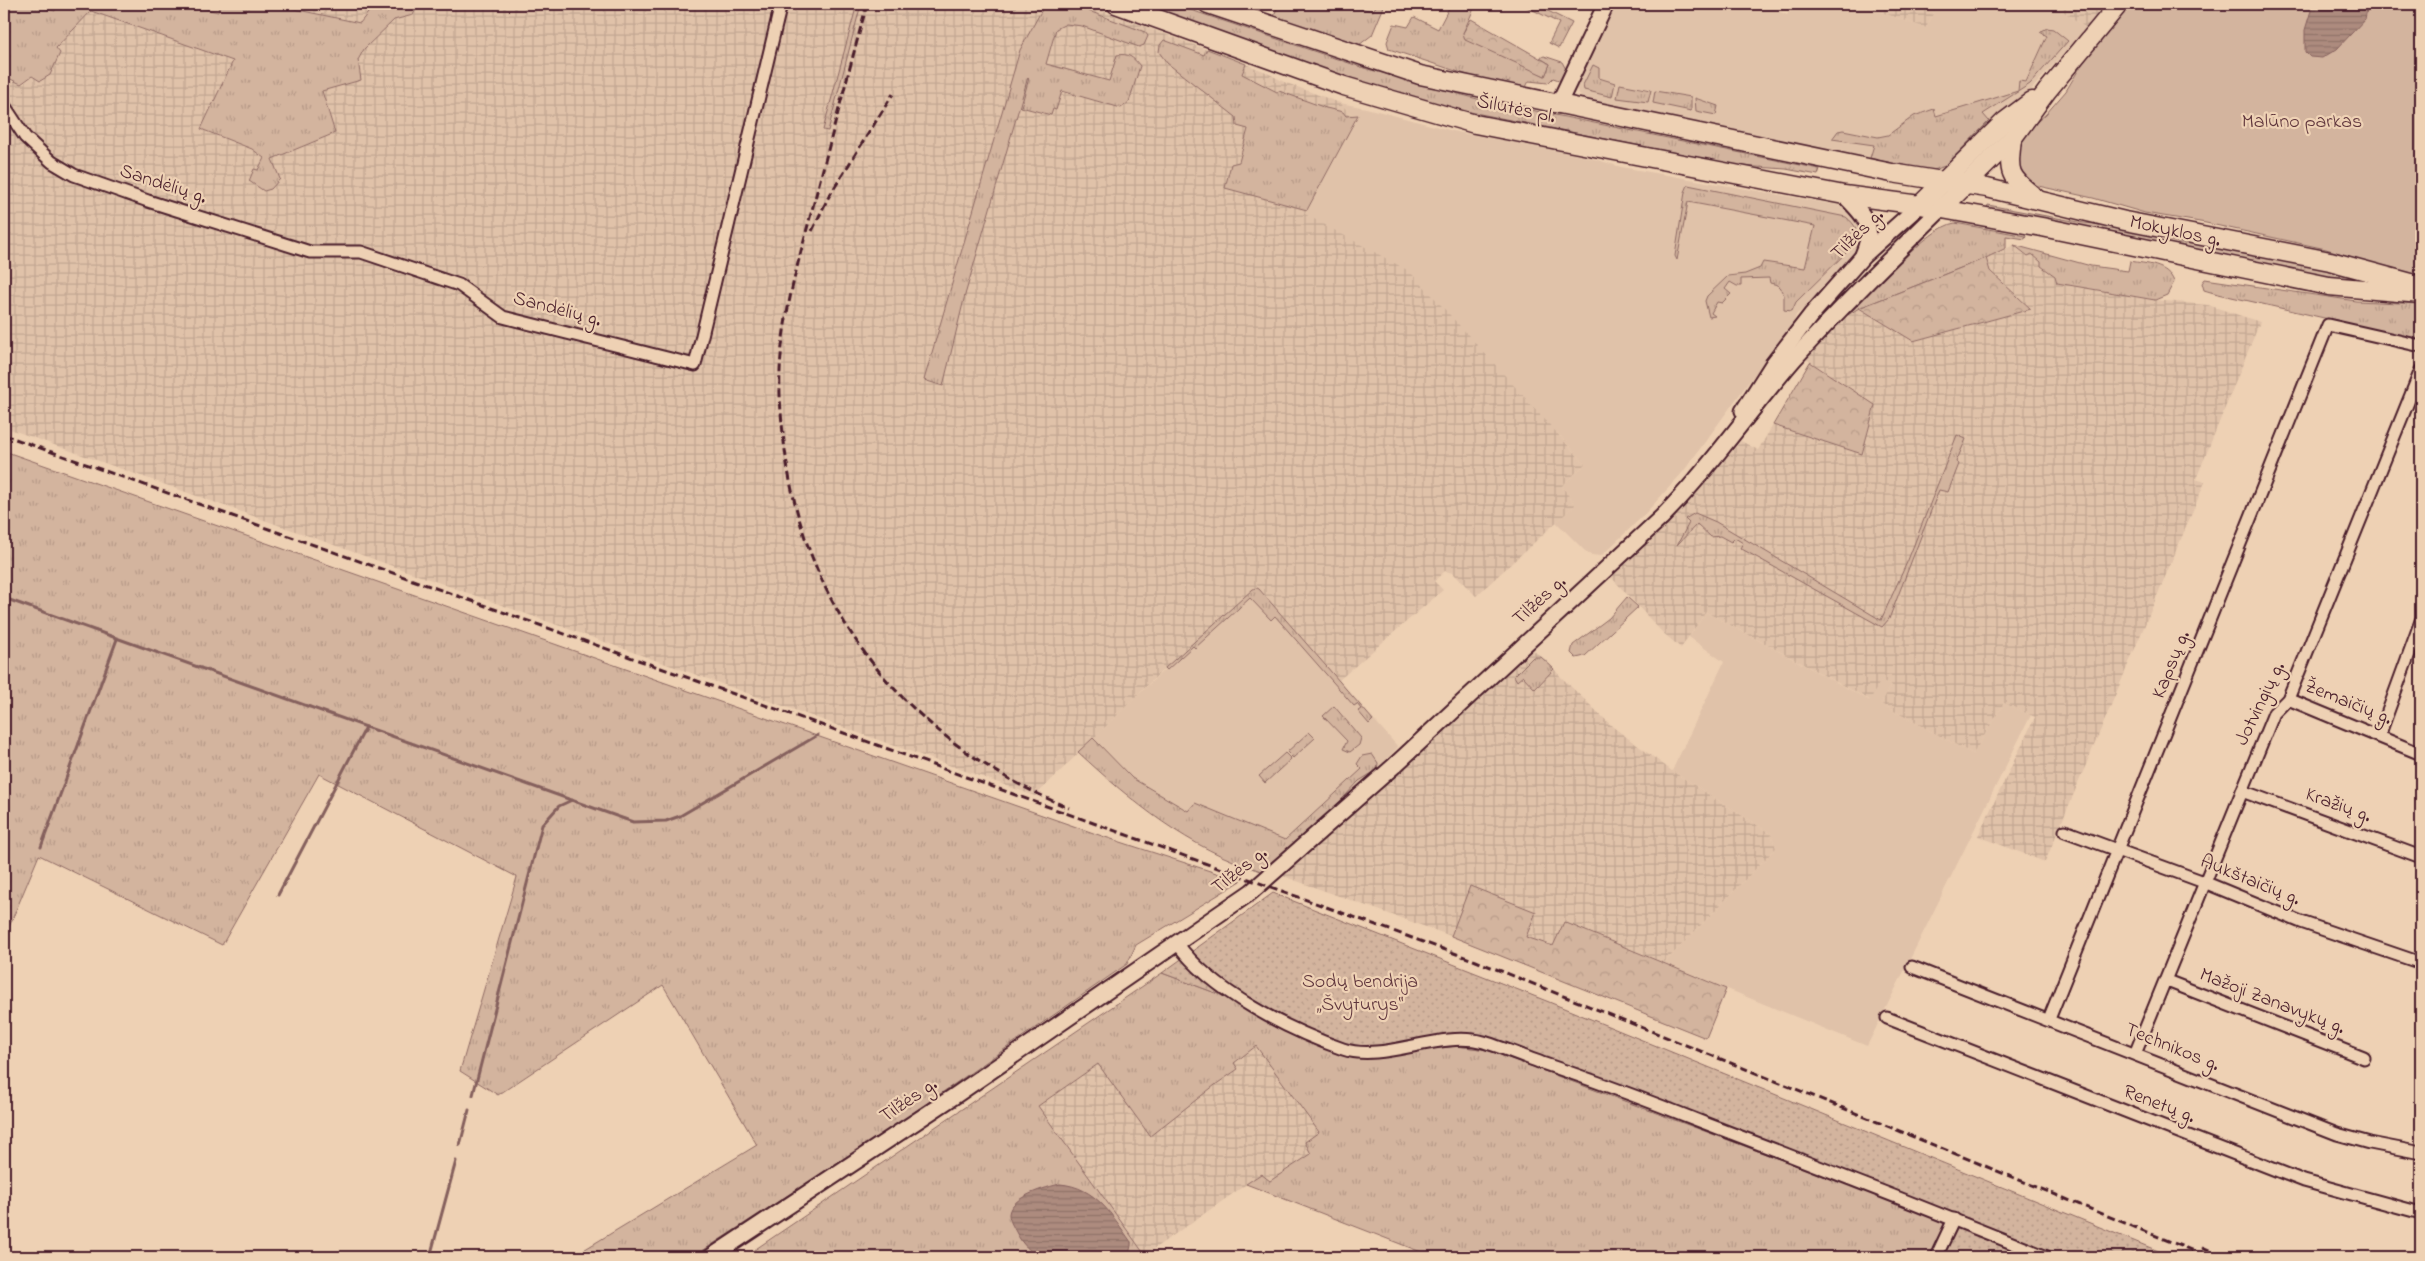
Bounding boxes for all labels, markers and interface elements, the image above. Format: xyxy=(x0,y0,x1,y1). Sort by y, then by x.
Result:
street label: Šilutės pl. xyxy=(1474,88,1558,132)
park label: Malūno parkas xyxy=(2242,108,2362,137)
street label: Sandėlių g. xyxy=(115,157,210,214)
street label: Tilžės g. xyxy=(1825,202,1892,268)
street label: Mokyklos g. xyxy=(2126,208,2223,257)
street label: Sandėlių g. xyxy=(509,284,604,337)
street label: Tilžės g. xyxy=(1507,569,1574,634)
street label: Kapsų g. xyxy=(2145,627,2200,704)
street label: Jotvingių g. xyxy=(2228,657,2295,751)
street label: Žemaičių g. xyxy=(2299,672,2396,735)
street label: Kražių g. xyxy=(2301,781,2375,832)
street label: Tilžės g. xyxy=(1206,840,1275,903)
street label: Aukštaičių g. xyxy=(2195,848,2304,915)
street label: Mažoji Zanavykų g. xyxy=(2195,961,2349,1044)
park label: Sodų bendrija „Švyturys“ xyxy=(1302,968,1418,1020)
street label: Technikos g. xyxy=(2120,1016,2224,1081)
street label: Tilžės g. xyxy=(874,1071,944,1132)
street label: Renetų g. xyxy=(2118,1078,2199,1133)

